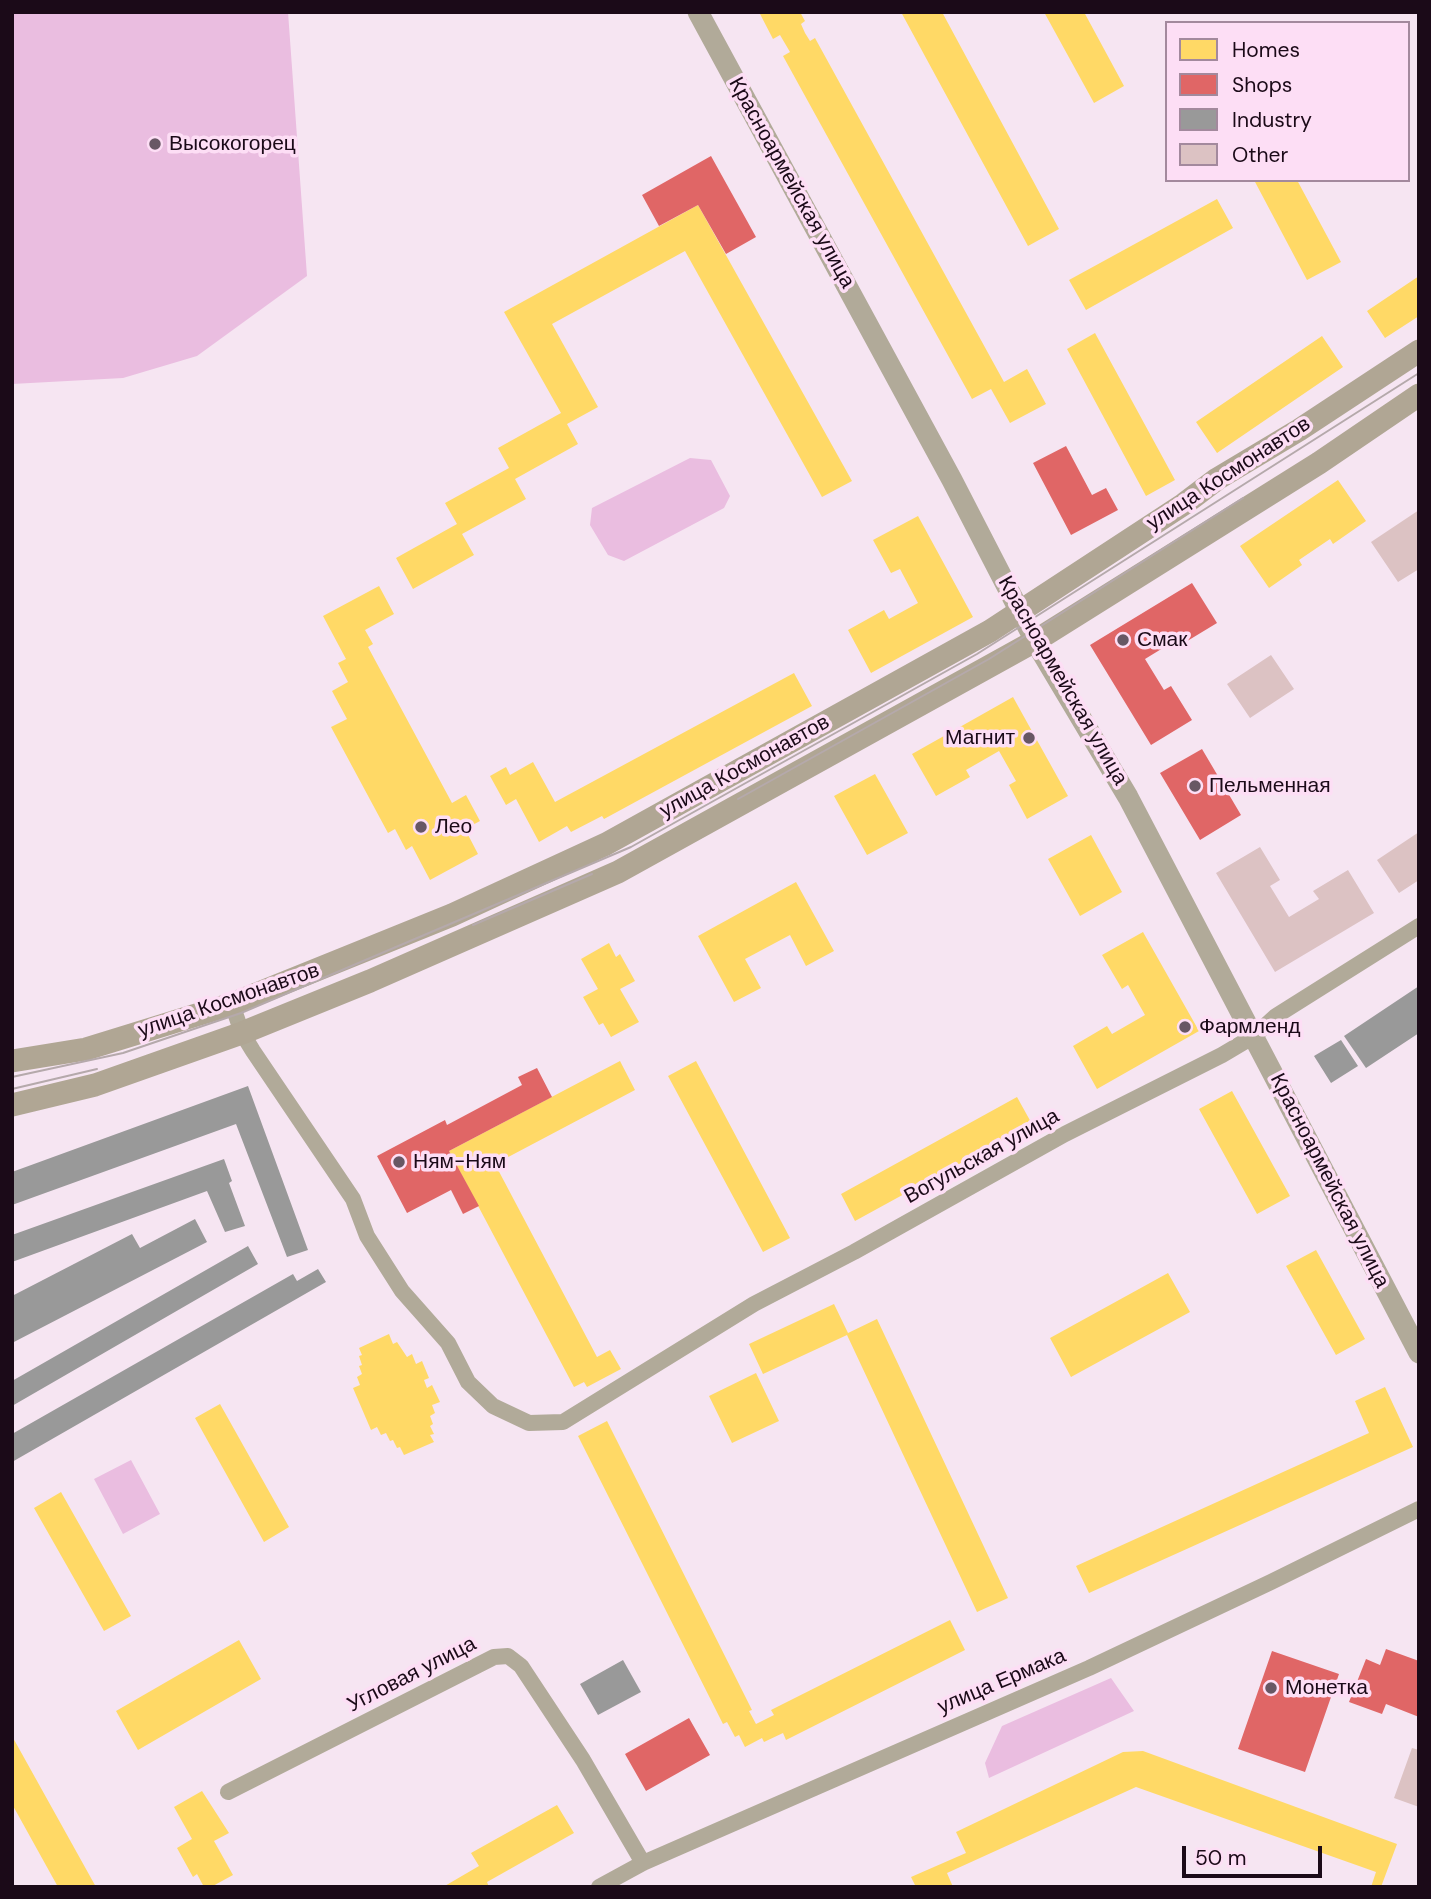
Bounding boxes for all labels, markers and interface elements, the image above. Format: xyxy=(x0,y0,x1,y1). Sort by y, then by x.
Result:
legend xyxy=(1165,21,1410,182)
text: Homes xyxy=(1232,36,1300,64)
text: Shops xyxy=(1232,71,1292,99)
street label: Красноармейская улица xyxy=(723,73,859,293)
text: Industry xyxy=(1232,106,1312,134)
place label: Высокогорец xyxy=(169,131,296,157)
marker: Высокогорец xyxy=(147,136,163,152)
text: Other xyxy=(1232,141,1288,169)
street label: улица Космонавтов xyxy=(1142,412,1316,536)
street label: Красноармейская улица xyxy=(992,572,1132,790)
place label: Смак xyxy=(1137,627,1187,653)
marker: Смак xyxy=(1115,632,1131,648)
street label: улица Космонавтов xyxy=(656,710,834,824)
place label: Магнит xyxy=(945,725,1015,751)
marker: Магнит xyxy=(1021,730,1037,746)
place label: Пельменная xyxy=(1209,773,1331,799)
marker: Пельменная xyxy=(1187,778,1203,794)
place label: Лео xyxy=(435,814,472,840)
marker: Лео xyxy=(413,819,429,835)
street label: улица Космонавтов xyxy=(135,958,323,1044)
place label: Фармленд xyxy=(1199,1014,1301,1040)
marker: Фармленд xyxy=(1177,1019,1193,1035)
street label: Красноармейская улица xyxy=(1264,1070,1394,1292)
street label: Вогульская улица xyxy=(900,1104,1064,1210)
place label: Ням-Ням xyxy=(413,1149,506,1175)
marker: Ням-Ням xyxy=(391,1154,407,1170)
street label: Угловая улица xyxy=(343,1632,481,1718)
street label: улица Ермака xyxy=(934,1644,1070,1720)
place label: Монетка xyxy=(1285,1675,1368,1701)
marker: Монетка xyxy=(1263,1680,1279,1696)
scale bar xyxy=(1186,1832,1326,1876)
text: 50 m xyxy=(1195,1844,1246,1872)

